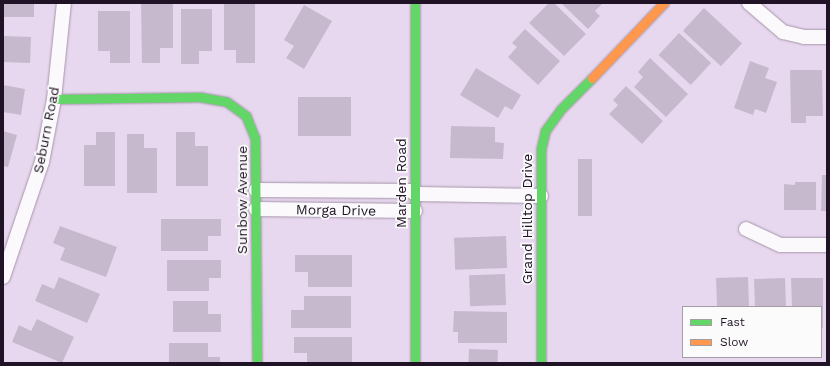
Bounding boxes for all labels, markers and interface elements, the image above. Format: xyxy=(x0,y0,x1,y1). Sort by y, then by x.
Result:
street label: Seburn Road xyxy=(29,85,63,175)
street label: Marden Road xyxy=(393,138,409,228)
street label: Sunbow Avenue xyxy=(234,145,250,255)
street label: Grand Hilltop Drive xyxy=(519,154,535,284)
street label: Morga Drive xyxy=(296,201,376,219)
legend xyxy=(682,306,822,358)
text: Fast xyxy=(720,315,745,329)
text: Slow xyxy=(720,335,748,349)

